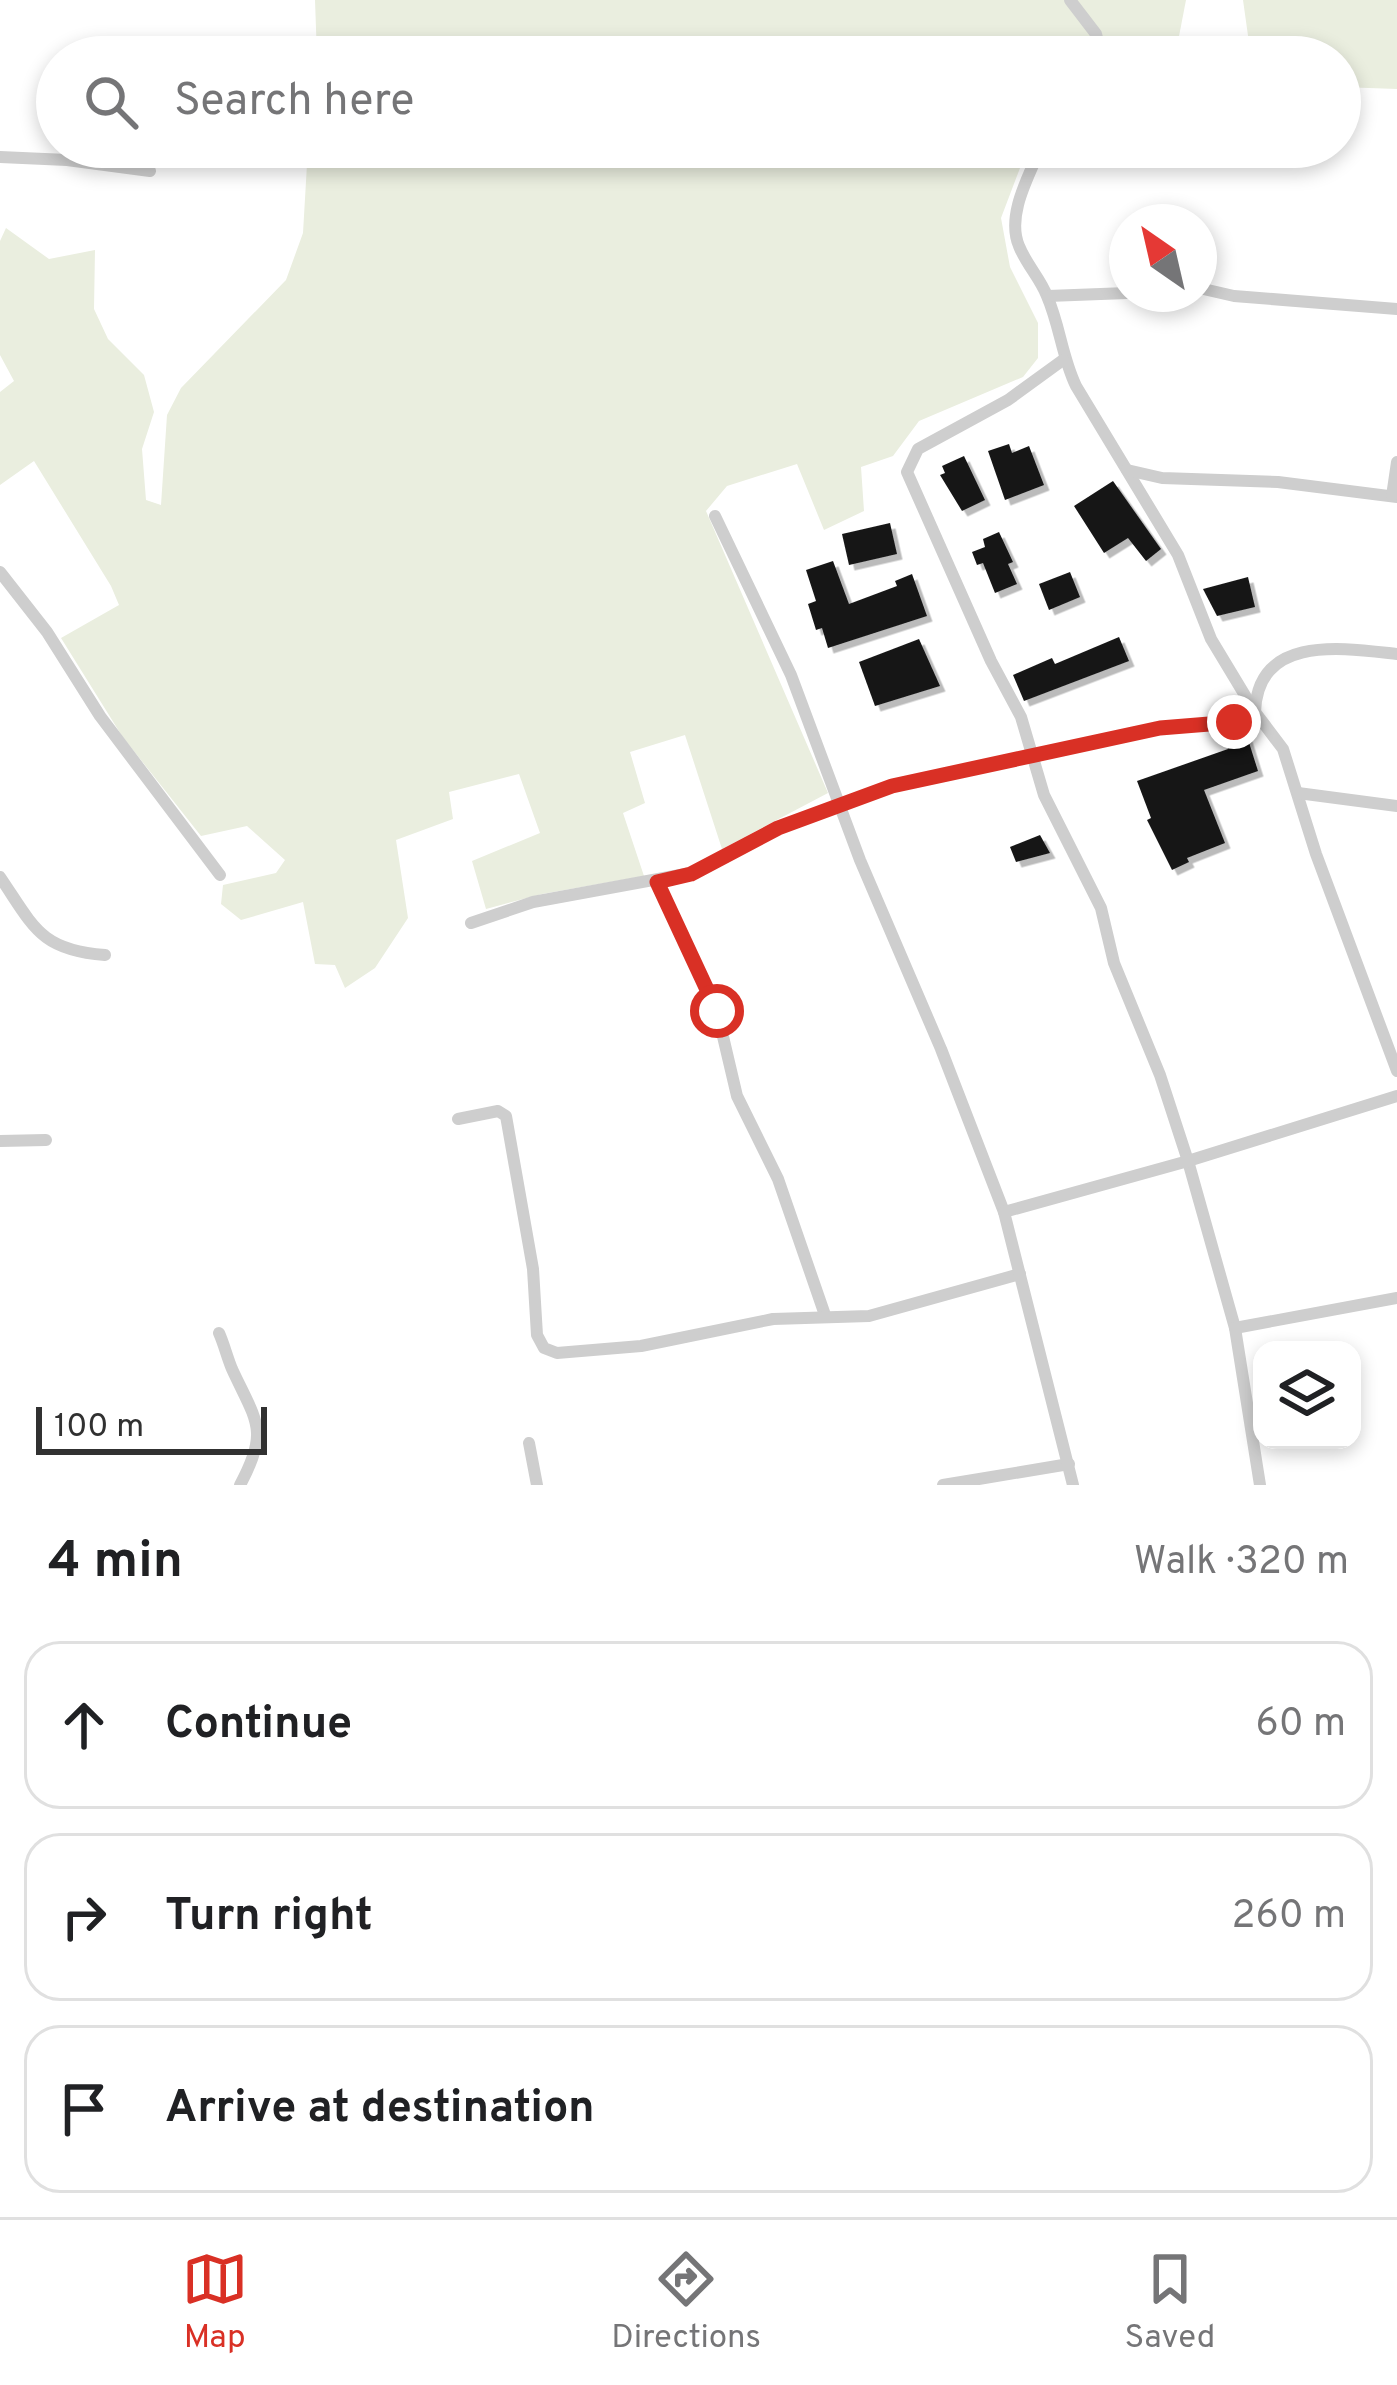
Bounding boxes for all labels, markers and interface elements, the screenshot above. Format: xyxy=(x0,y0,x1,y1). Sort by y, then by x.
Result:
search box xyxy=(36,36,1361,168)
icon: search xyxy=(78,69,144,135)
text: Search here xyxy=(174,74,414,131)
north arrow xyxy=(1109,204,1217,312)
route end xyxy=(1207,695,1261,749)
route start xyxy=(690,984,744,1038)
map controls xyxy=(1253,1341,1361,1449)
button: layers xyxy=(1253,1341,1361,1449)
scale bar xyxy=(36,1401,267,1454)
text: 100 m xyxy=(54,1407,144,1449)
text: 4 min xyxy=(48,1531,183,1596)
text: Walk · 320 m xyxy=(1134,1539,1349,1588)
icon: ahead xyxy=(51,1692,117,1758)
text: Continue xyxy=(165,1697,352,1754)
text: 60 m xyxy=(1255,1701,1346,1750)
icon: right xyxy=(51,1884,117,1950)
text: Turn right xyxy=(165,1889,373,1946)
text: 260 m xyxy=(1232,1893,1346,1942)
icon: arrive xyxy=(51,2076,117,2142)
text: Arrive at destination xyxy=(165,2081,595,2138)
tab: Map xyxy=(182,2246,248,2360)
tab: Directions xyxy=(611,2246,761,2360)
tab: Saved xyxy=(1125,2246,1215,2360)

